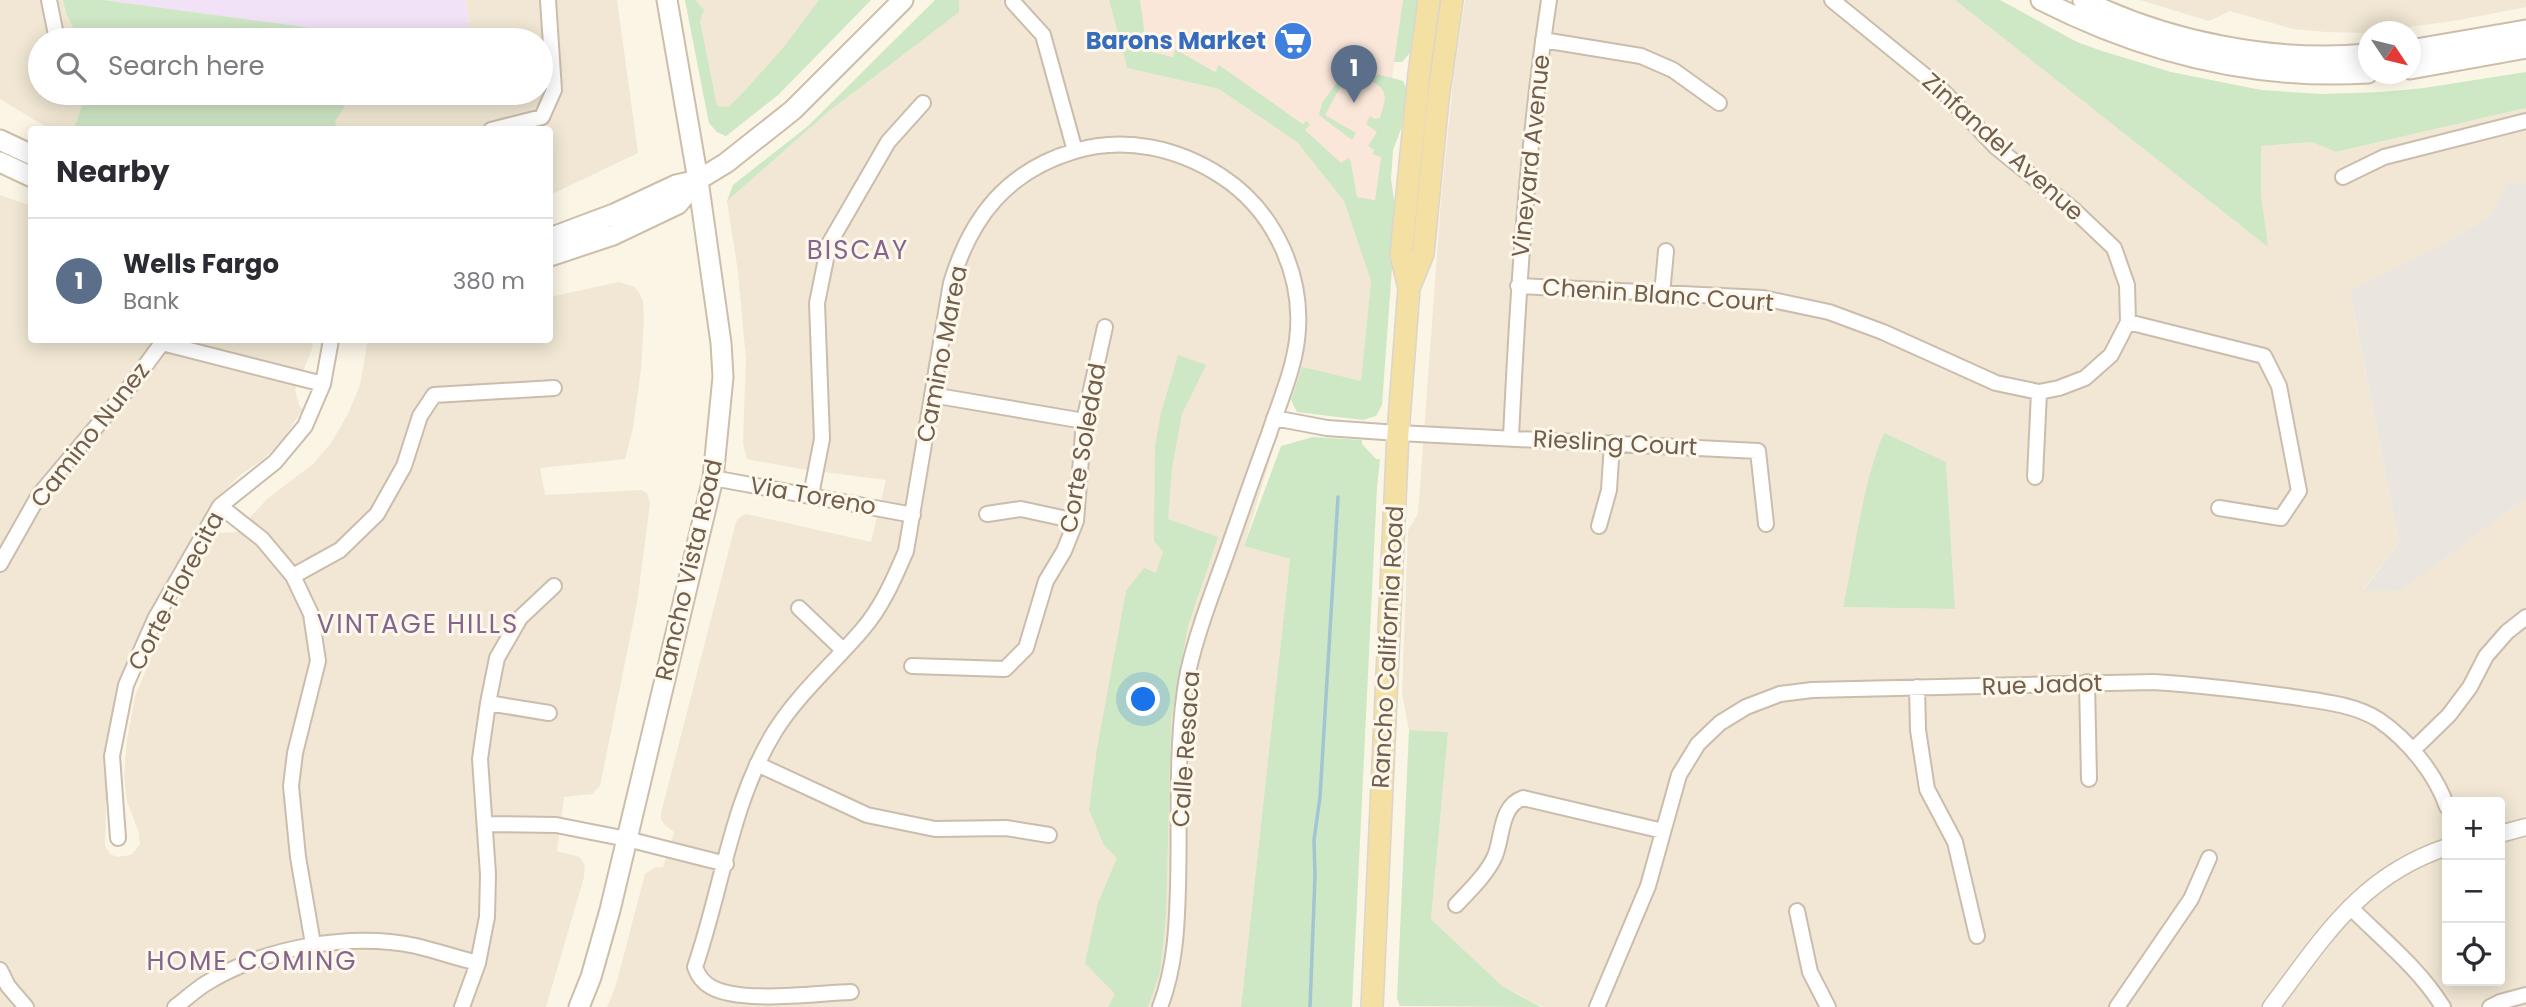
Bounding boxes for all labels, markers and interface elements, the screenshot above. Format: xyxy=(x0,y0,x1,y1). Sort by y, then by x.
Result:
supermarket icon: Barons Market xyxy=(1272,20,1314,62)
north arrow xyxy=(2358,21,2421,84)
place label: Barons Market xyxy=(1086,24,1266,57)
search box xyxy=(28,28,553,105)
pin: 1 xyxy=(1331,45,1377,103)
icon: search xyxy=(52,48,90,86)
text: Search here xyxy=(108,48,265,84)
street label: Vineyard Avenue xyxy=(1503,53,1558,259)
street label: Zinfandel Avenue xyxy=(1915,65,2091,228)
text: Nearby xyxy=(56,150,170,193)
district label: BISCAY xyxy=(807,232,909,268)
text: Wells Fargo xyxy=(123,246,279,282)
street label: Camino Marea xyxy=(908,263,975,445)
text: 1 xyxy=(75,265,83,297)
text: 380 m xyxy=(453,265,525,297)
street label: Chenin Blanc Court xyxy=(1541,270,1775,319)
text: Bank xyxy=(123,285,179,317)
street label: Camino Nunez xyxy=(22,355,157,514)
street label: Corte Soledad xyxy=(1051,360,1114,535)
street label: Riesling Court xyxy=(1532,422,1698,463)
street label: Rancho Vista Road xyxy=(647,456,730,684)
street label: Via Toreno xyxy=(747,468,879,523)
street label: Rancho California Road xyxy=(1364,505,1411,789)
street label: Corte Florecita xyxy=(120,506,231,676)
district label: VINTAGE HILLS xyxy=(317,606,519,642)
street label: Rue Jadot xyxy=(1981,666,2103,703)
street label: Calle Resaca xyxy=(1164,670,1207,828)
your location xyxy=(1126,682,1160,716)
map controls xyxy=(2442,797,2505,986)
button: + xyxy=(2442,797,2505,860)
button: − xyxy=(2442,860,2505,923)
button: locate xyxy=(2442,923,2505,986)
district label: HOME COMING xyxy=(147,943,357,979)

